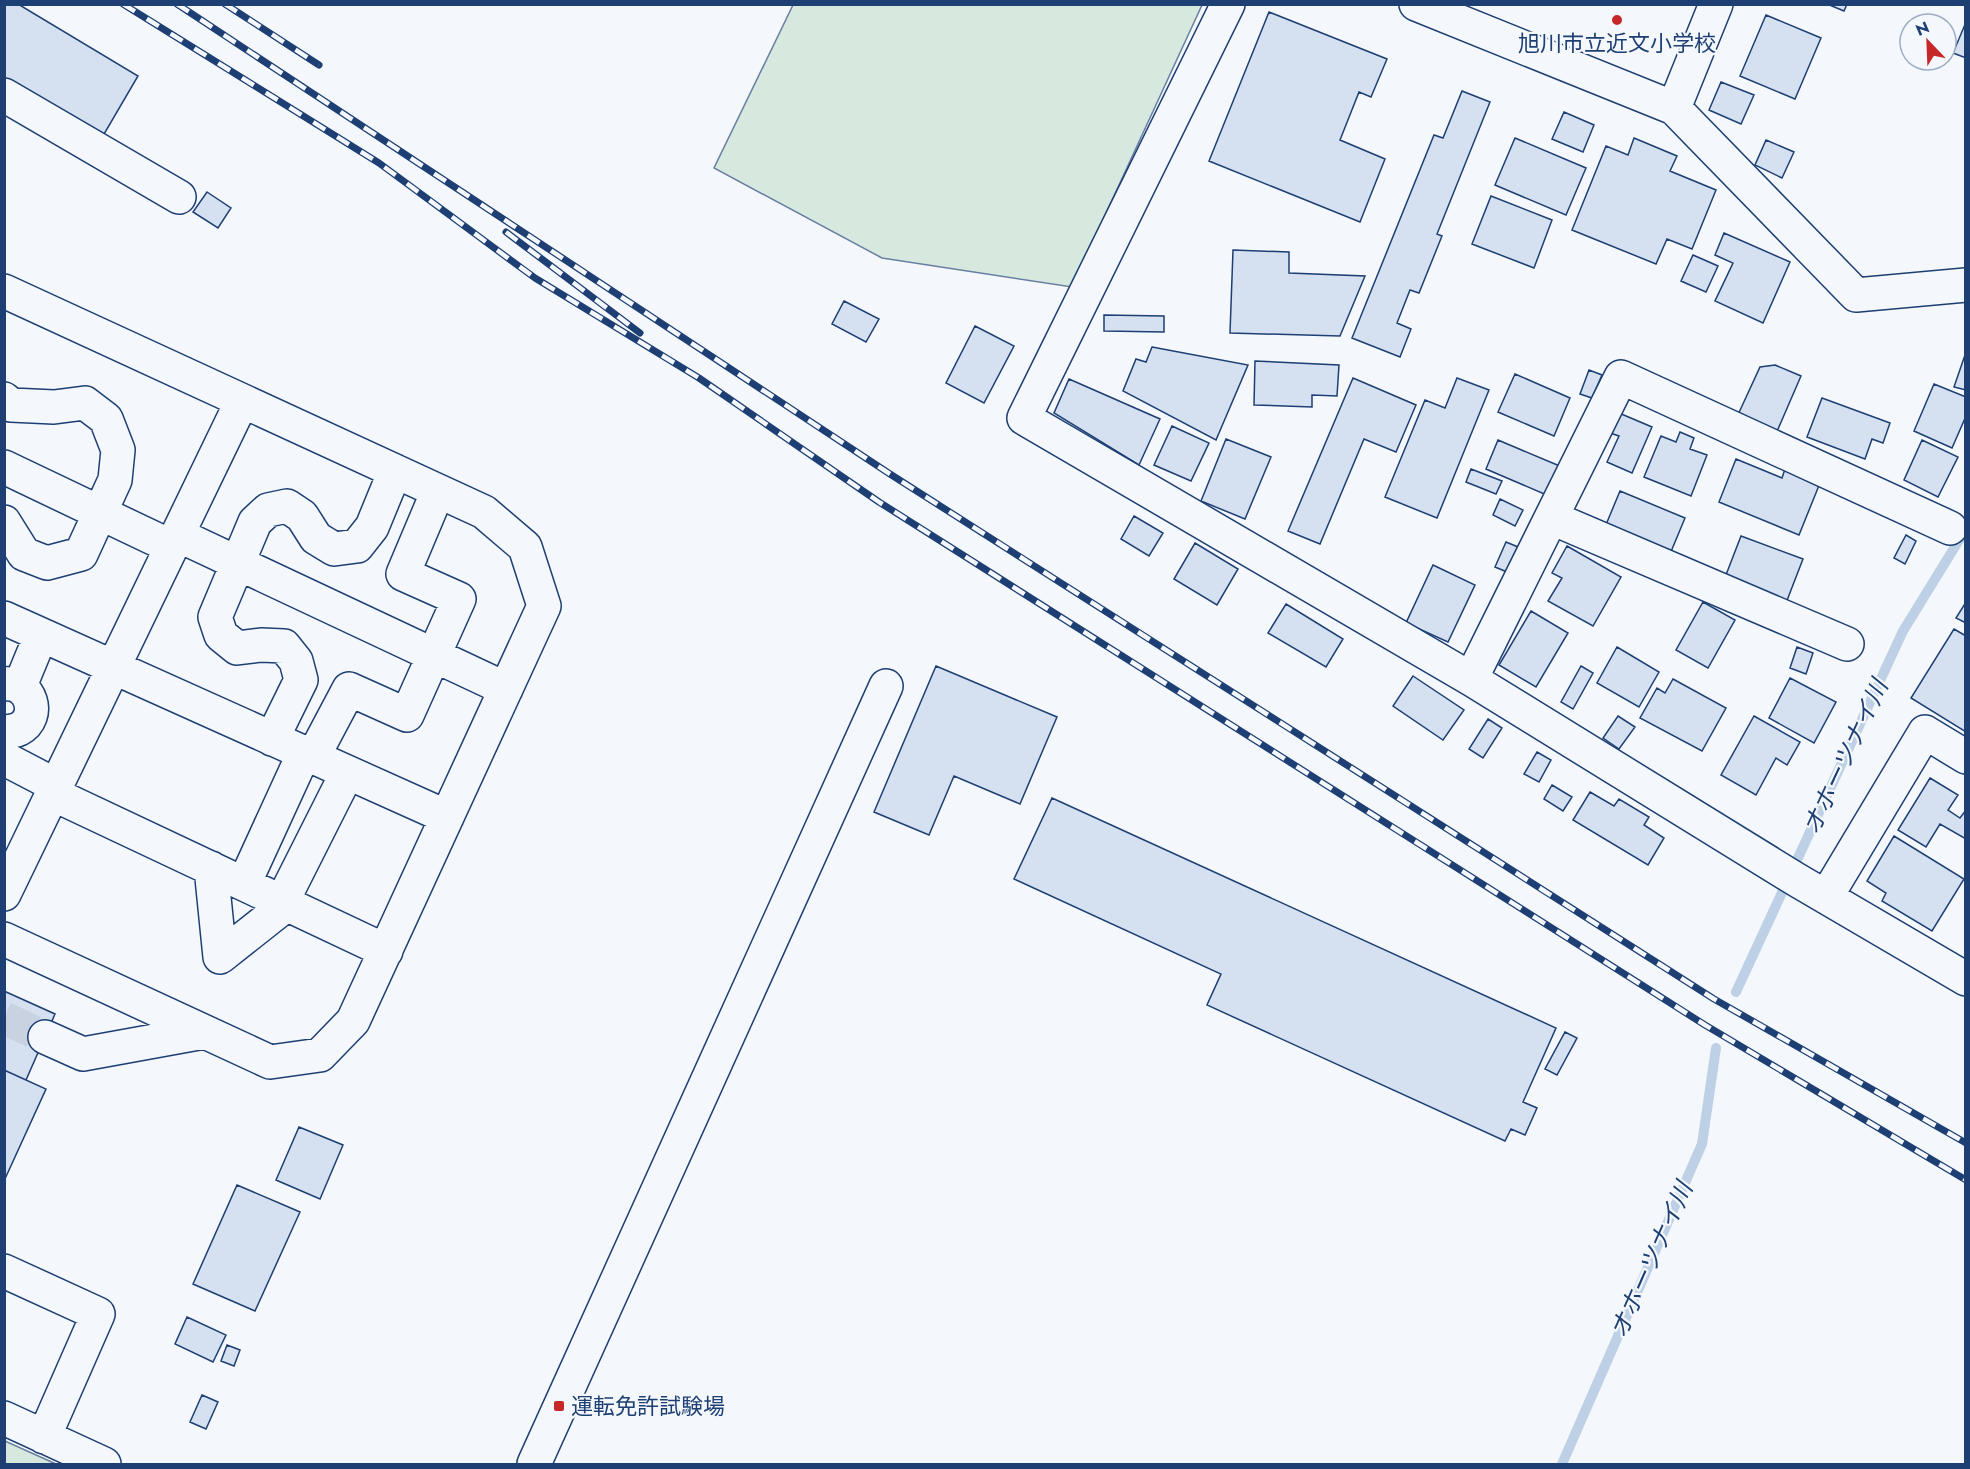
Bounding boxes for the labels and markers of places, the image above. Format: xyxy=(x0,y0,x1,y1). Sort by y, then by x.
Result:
marker: 旭川市立近文小学校 xyxy=(1610,13,1624,27)
place label: 旭川市立近文小学校 xyxy=(1518,27,1716,59)
place label: 運転免許試験場 xyxy=(571,1390,725,1422)
marker: 運転免許試験場 xyxy=(552,1399,566,1413)

